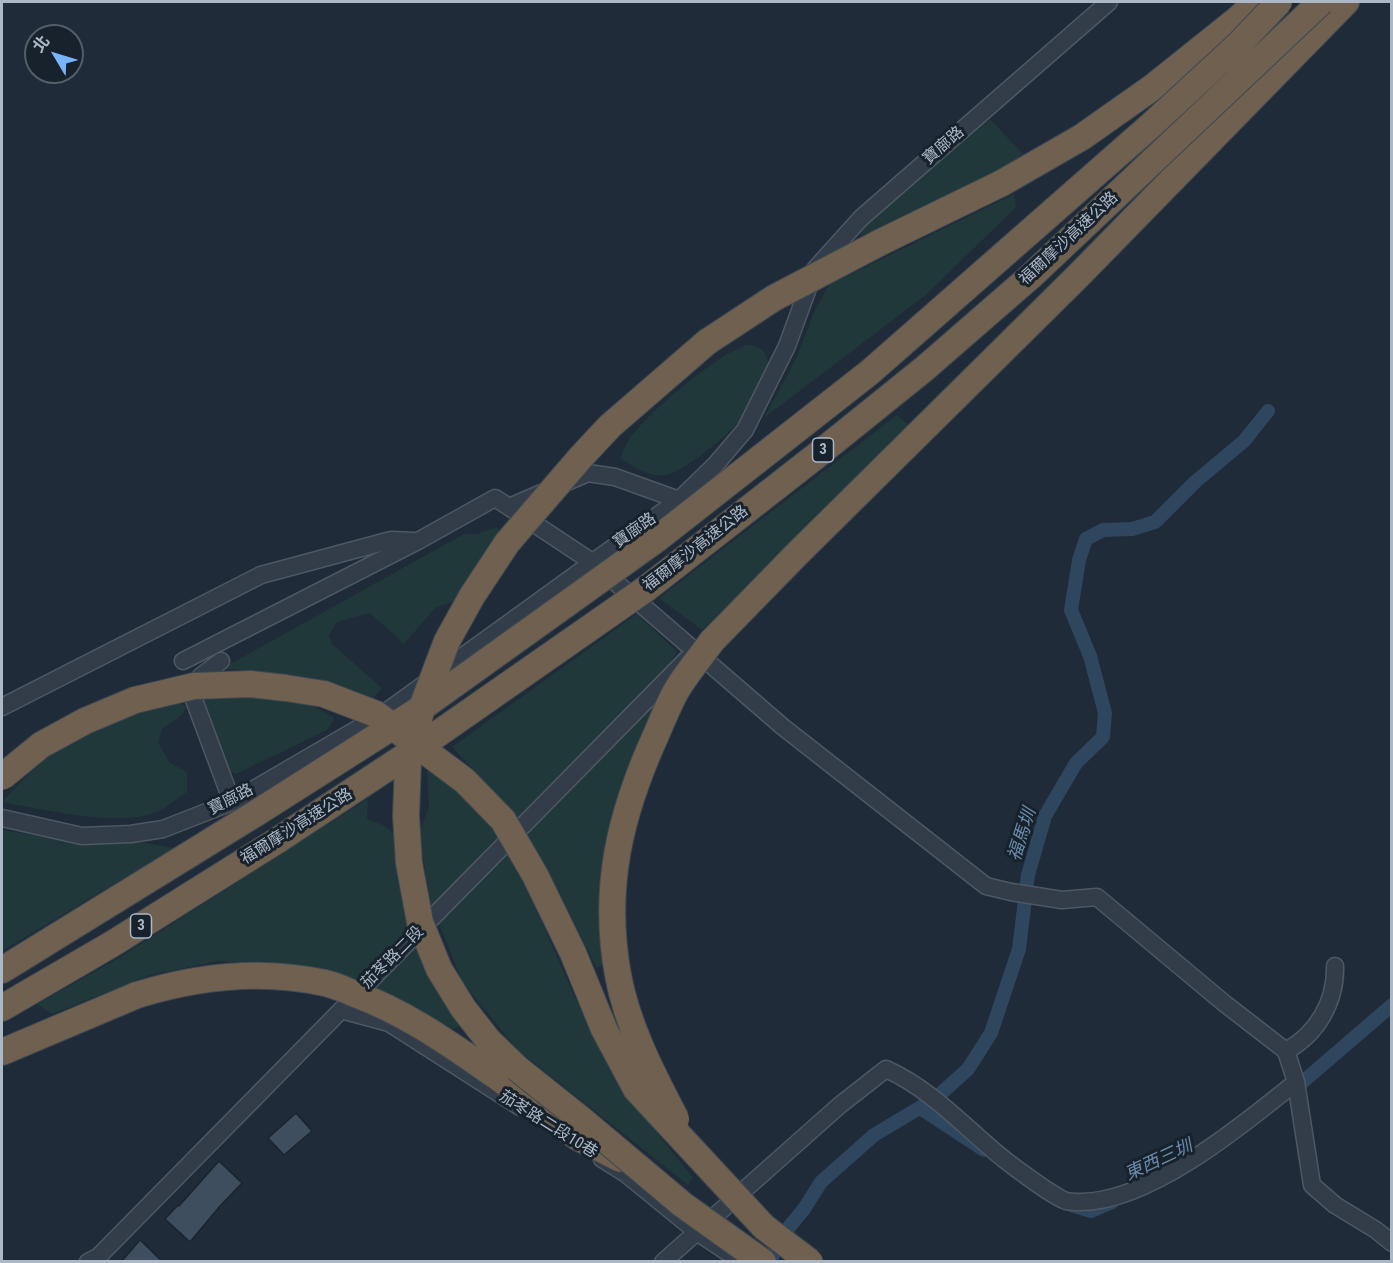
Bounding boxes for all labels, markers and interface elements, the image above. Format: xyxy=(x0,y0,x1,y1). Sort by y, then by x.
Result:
north arrow xyxy=(24,24,84,84)
text: 北 xyxy=(29,32,53,56)
street label: 寶廍路 xyxy=(920,123,968,169)
street label: 福爾摩沙高速公路 xyxy=(1016,188,1122,290)
road number: 3 xyxy=(812,438,834,462)
street label: 福爾摩沙高速公路 xyxy=(640,502,752,596)
street label: 寶廍路 xyxy=(610,509,660,553)
street label: 寶廍路 xyxy=(205,781,257,819)
street label: 福爾摩沙高速公路 xyxy=(238,785,356,869)
water label: 福馬圳 xyxy=(1004,806,1042,864)
road number: 3 xyxy=(130,914,152,938)
street label: 茄苳路二段 xyxy=(358,923,428,993)
street label: 茄苳路二段10巷 xyxy=(496,1087,600,1163)
water label: 東西三圳 xyxy=(1122,1136,1196,1186)

